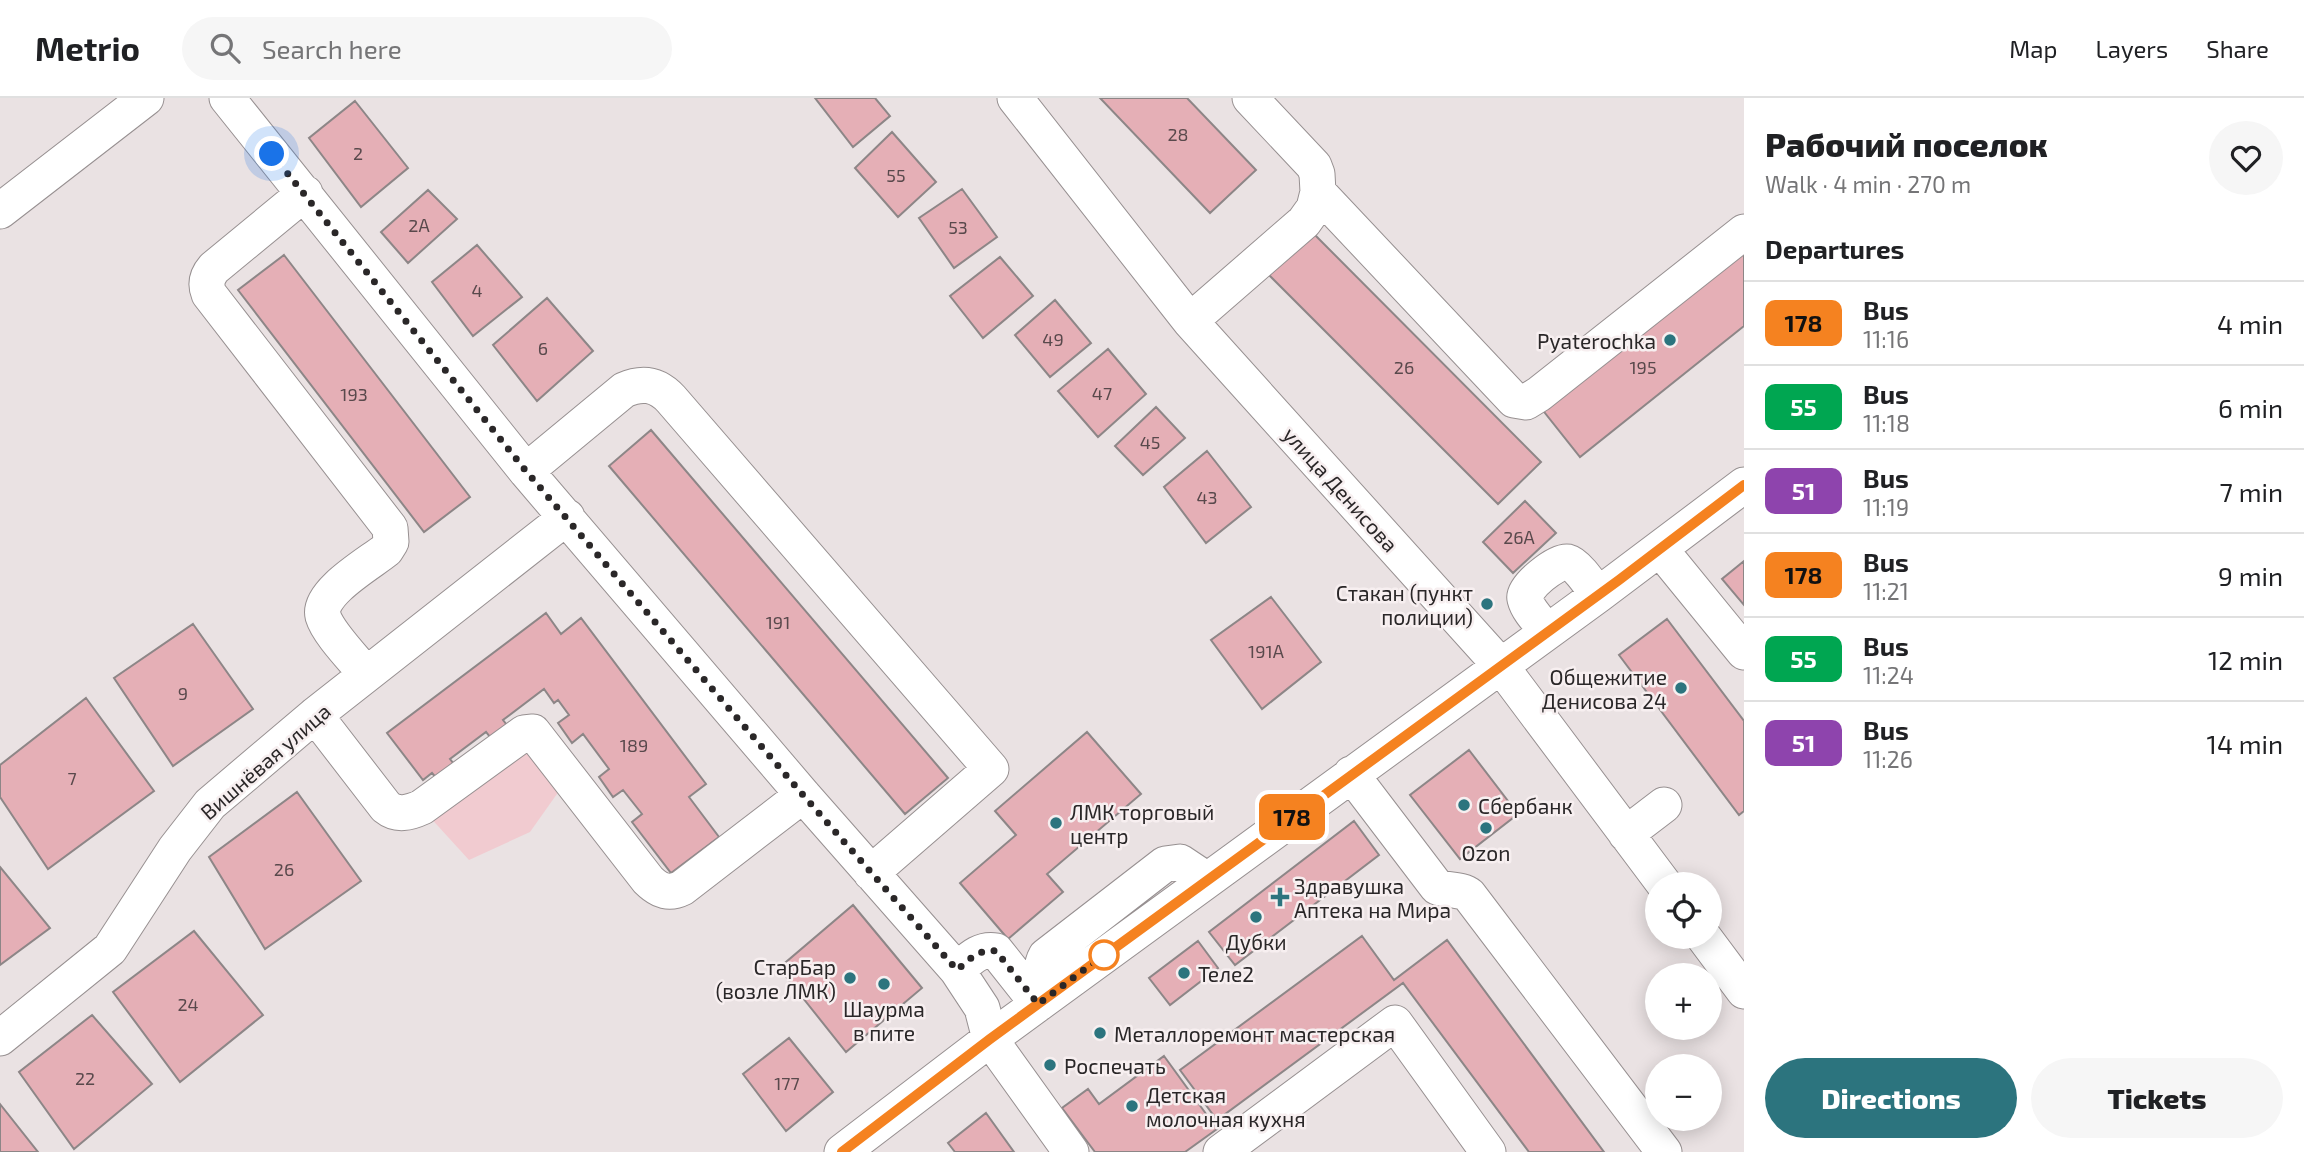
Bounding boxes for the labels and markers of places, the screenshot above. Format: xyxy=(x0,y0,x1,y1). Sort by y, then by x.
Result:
place label: Pyaterochka xyxy=(1537,328,1656,353)
marker: Pyaterochka xyxy=(1662,332,1678,348)
place label: Стакан (пункт полиции) xyxy=(1336,580,1473,629)
marker: Стакан (пункт полиции) xyxy=(1479,596,1495,612)
place label: Общежитие Денисова 24 xyxy=(1542,664,1667,713)
marker: Общежитие Денисова 24 xyxy=(1673,680,1689,696)
place label: Сбербанк xyxy=(1478,793,1573,818)
marker: Сбербанк xyxy=(1456,797,1472,813)
place label: ЛМК торговый центр xyxy=(1070,799,1214,848)
marker: ЛМК торговый центр xyxy=(1048,815,1064,831)
marker: Ozon xyxy=(1478,820,1494,836)
place label: Ozon xyxy=(1462,840,1510,865)
place label: Здравушка Аптека на Мира xyxy=(1294,873,1451,922)
marker: Здравушка Аптека на Мира xyxy=(1272,889,1288,905)
marker: Дубки xyxy=(1248,909,1264,925)
place label: Дубки xyxy=(1225,929,1287,955)
unlabelled marker xyxy=(1089,940,1119,970)
place label: СтарБар (возле ЛМК) xyxy=(716,954,836,1003)
place label: Теле2 xyxy=(1198,961,1254,986)
marker: Теле2 xyxy=(1176,965,1192,981)
marker: СтарБар (возле ЛМК) xyxy=(842,970,858,986)
marker: Шаурма в пите xyxy=(876,976,892,992)
place label: Шаурма в пите xyxy=(843,996,925,1045)
place label: Металлоремонт мастерская xyxy=(1114,1021,1395,1046)
marker: Металлоремонт мастерская xyxy=(1092,1025,1108,1041)
place label: Роспечать xyxy=(1064,1053,1166,1078)
marker: Роспечать xyxy=(1042,1057,1058,1073)
place label: Детская молочная кухня xyxy=(1146,1082,1306,1132)
marker: Детская молочная кухня xyxy=(1124,1098,1140,1114)

